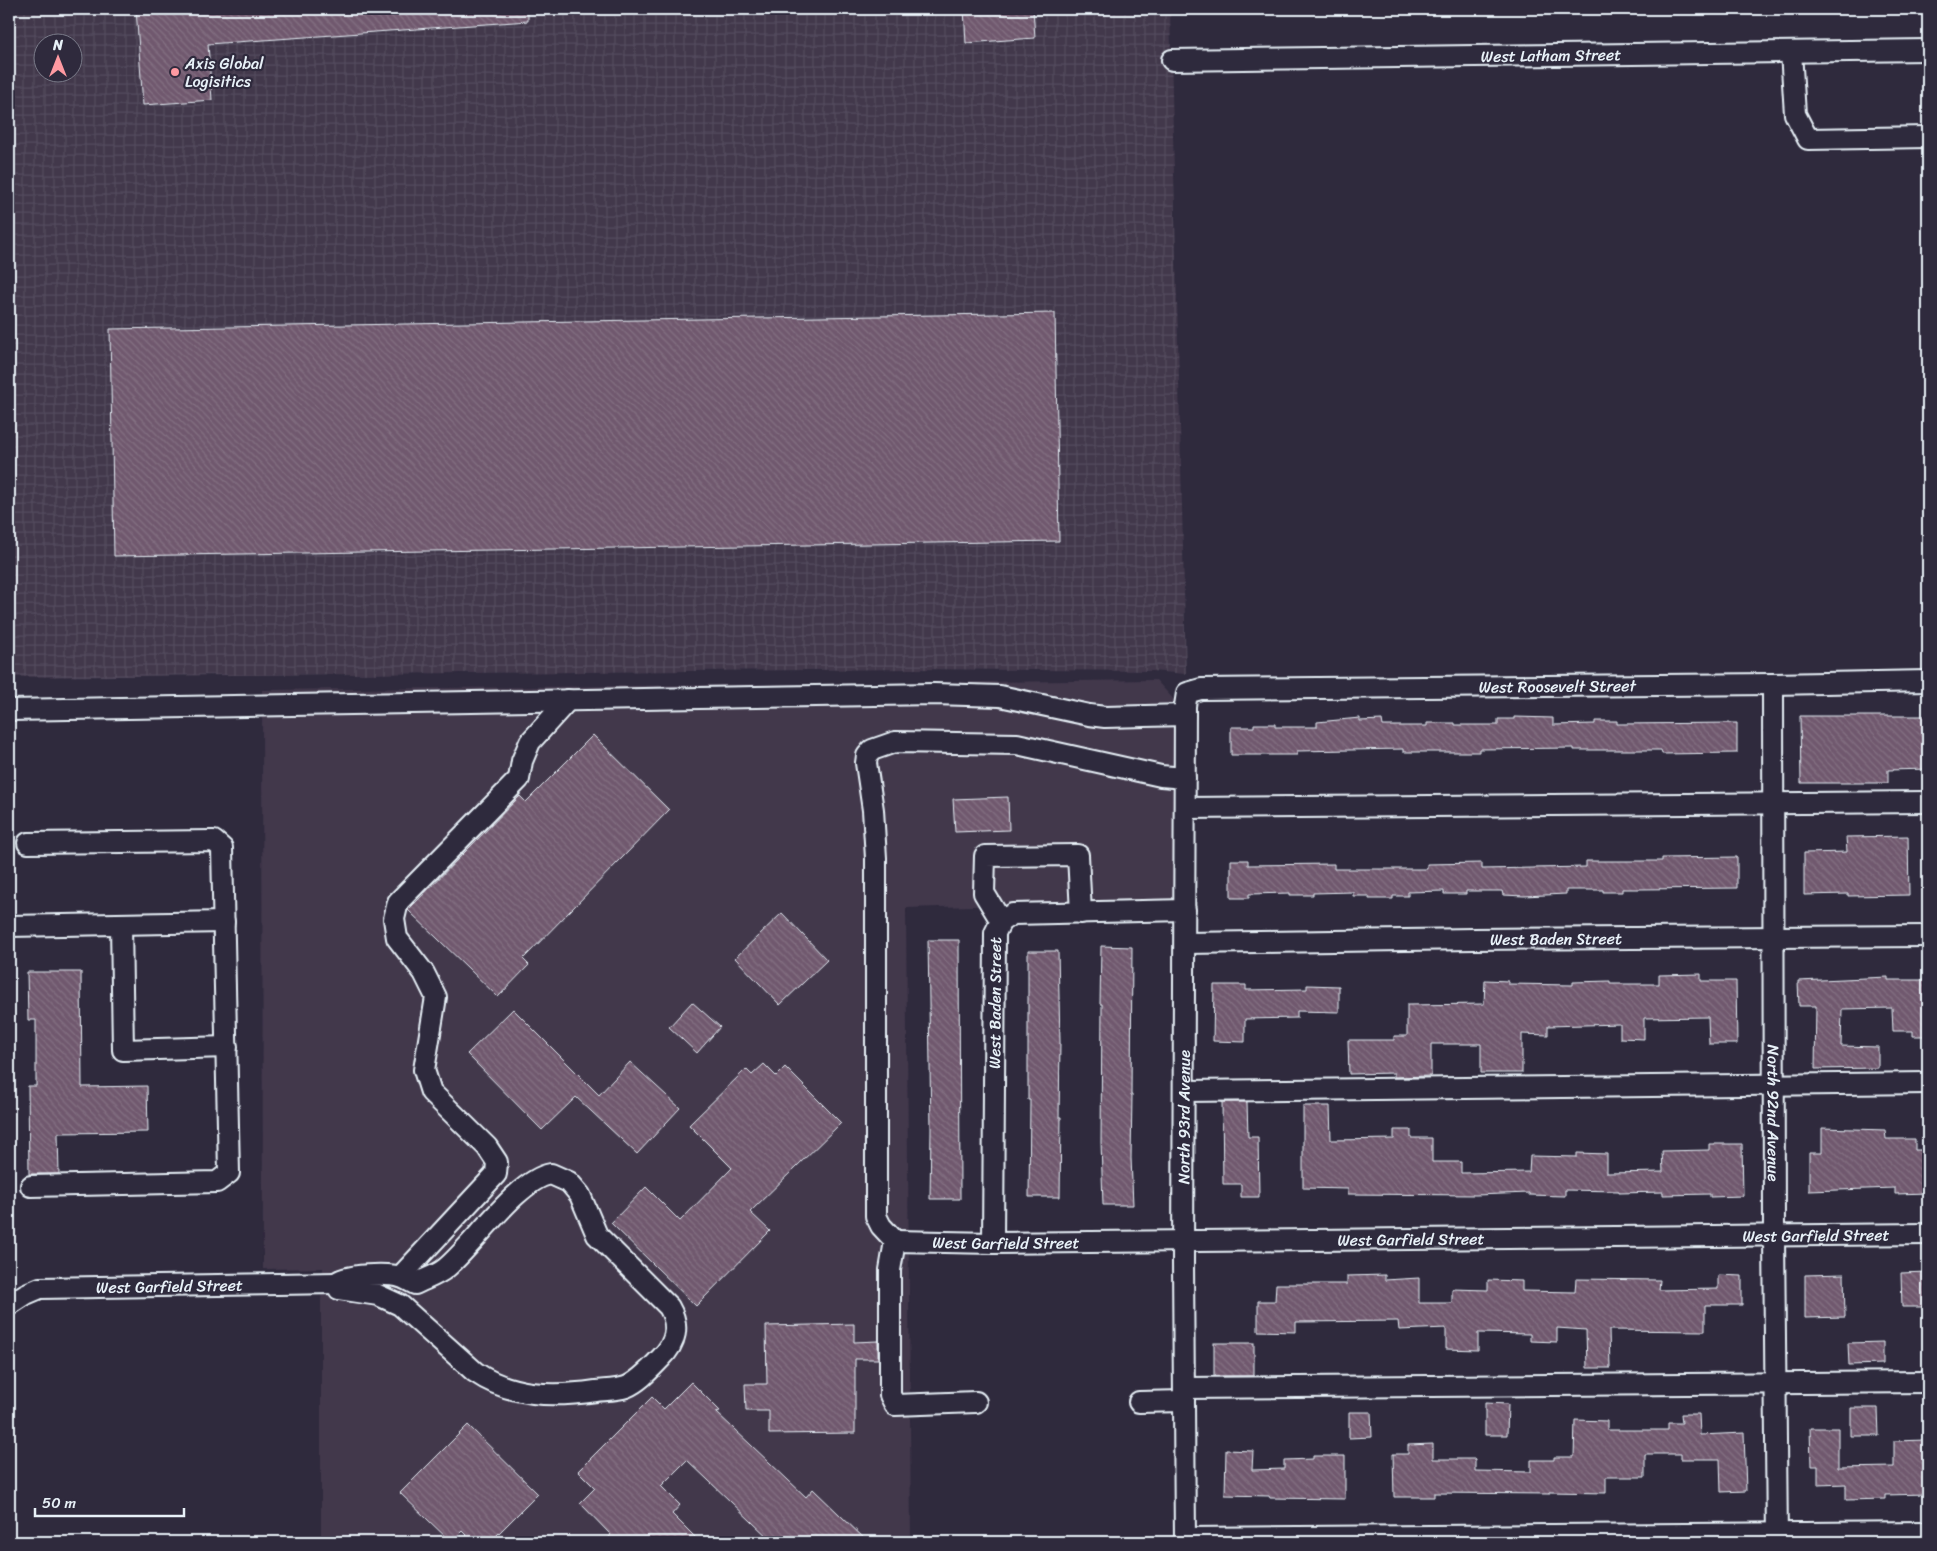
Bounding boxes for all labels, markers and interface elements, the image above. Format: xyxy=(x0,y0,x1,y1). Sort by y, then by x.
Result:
north arrow xyxy=(32,32,82,82)
text: N xyxy=(52,33,63,58)
street label: West Latham Street xyxy=(1481,40,1621,70)
place label: Axis Global Logisitics xyxy=(184,49,264,96)
marker: Axis Global Logisitics xyxy=(169,66,181,78)
street label: West Roosevelt Street xyxy=(1479,671,1636,701)
street label: West Baden Street xyxy=(1490,924,1622,953)
street label: West Baden Street xyxy=(980,937,1009,1069)
street label: North 92nd Avenue xyxy=(1759,1045,1788,1182)
street label: North 93rd Avenue xyxy=(1169,1050,1198,1184)
street label: West Garfield Street xyxy=(1742,1220,1890,1250)
street label: West Garfield Street xyxy=(1337,1224,1485,1254)
street label: West Garfield Street xyxy=(932,1227,1080,1258)
street label: West Garfield Street xyxy=(96,1270,243,1302)
scale bar xyxy=(35,1486,184,1518)
text: 50 m xyxy=(42,1490,77,1516)

